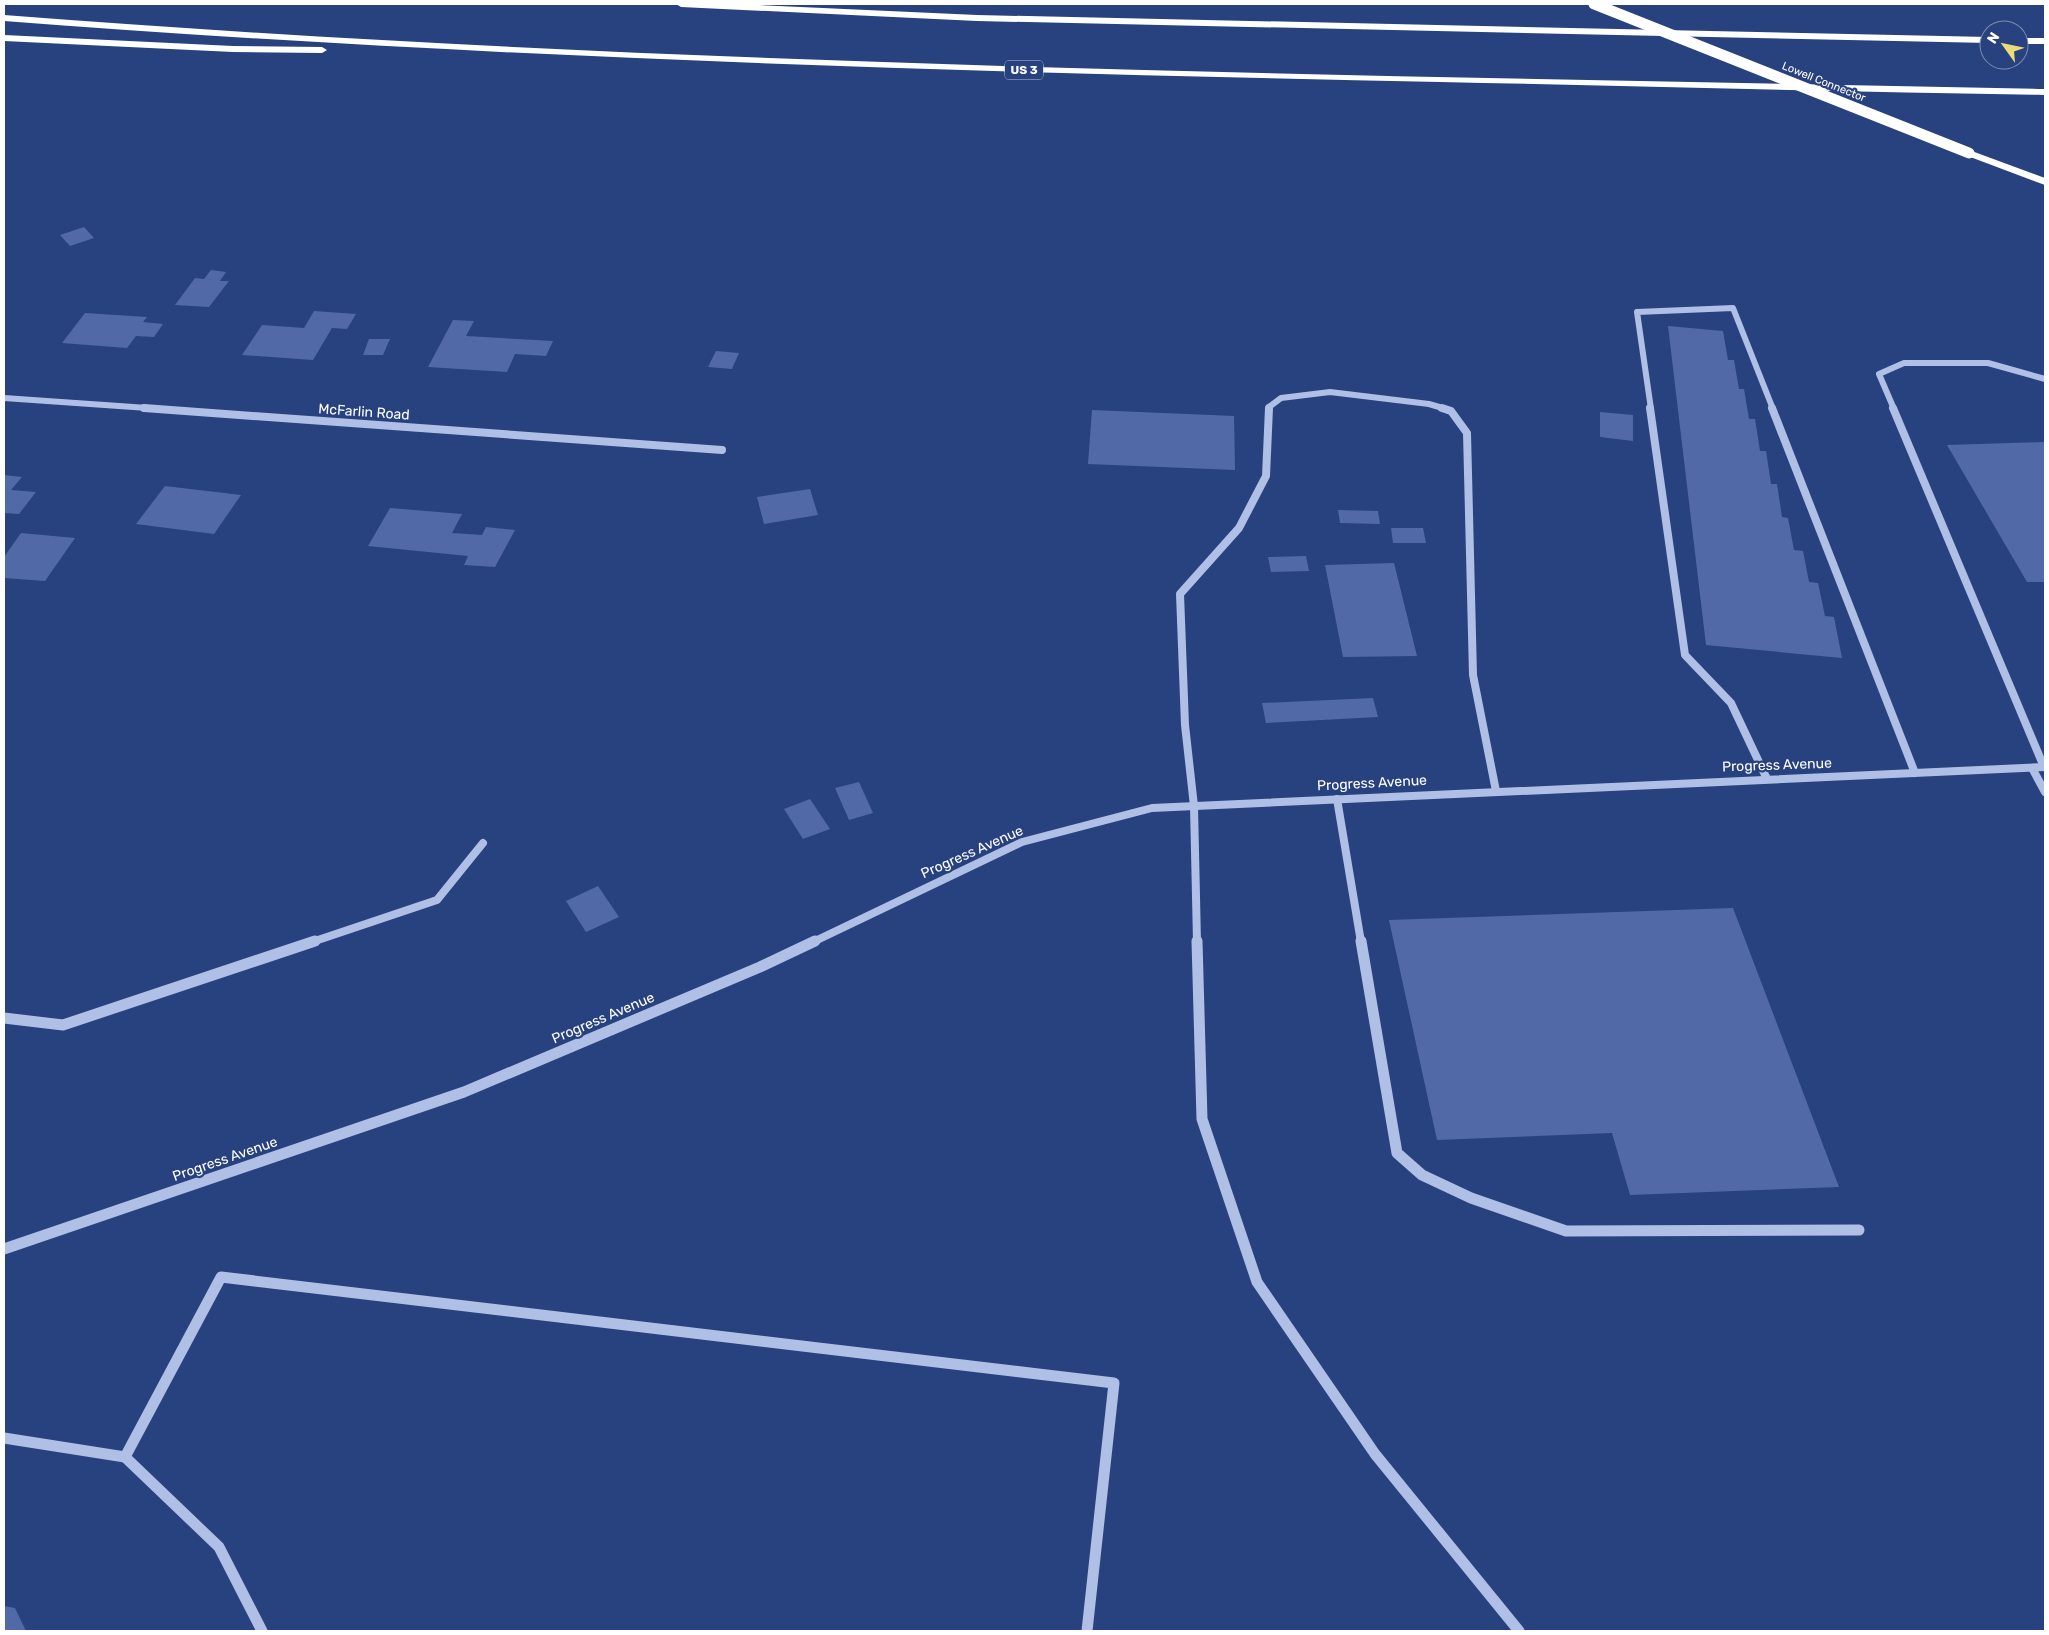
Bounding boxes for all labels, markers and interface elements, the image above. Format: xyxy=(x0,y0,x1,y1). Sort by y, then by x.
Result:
north arrow xyxy=(1979,20,2029,70)
text: N xyxy=(1984,29,2003,47)
street label: Lowell Connector xyxy=(1780,59,1868,105)
road number: US 3 xyxy=(1005,60,1043,80)
street label: McFarlin Road xyxy=(318,400,410,424)
street label: Progress Avenue xyxy=(1722,755,1832,775)
street label: Progress Avenue xyxy=(1317,772,1428,794)
street label: Progress Avenue xyxy=(918,822,1026,882)
street label: Progress Avenue xyxy=(549,989,657,1047)
street label: Progress Avenue xyxy=(170,1133,280,1185)

